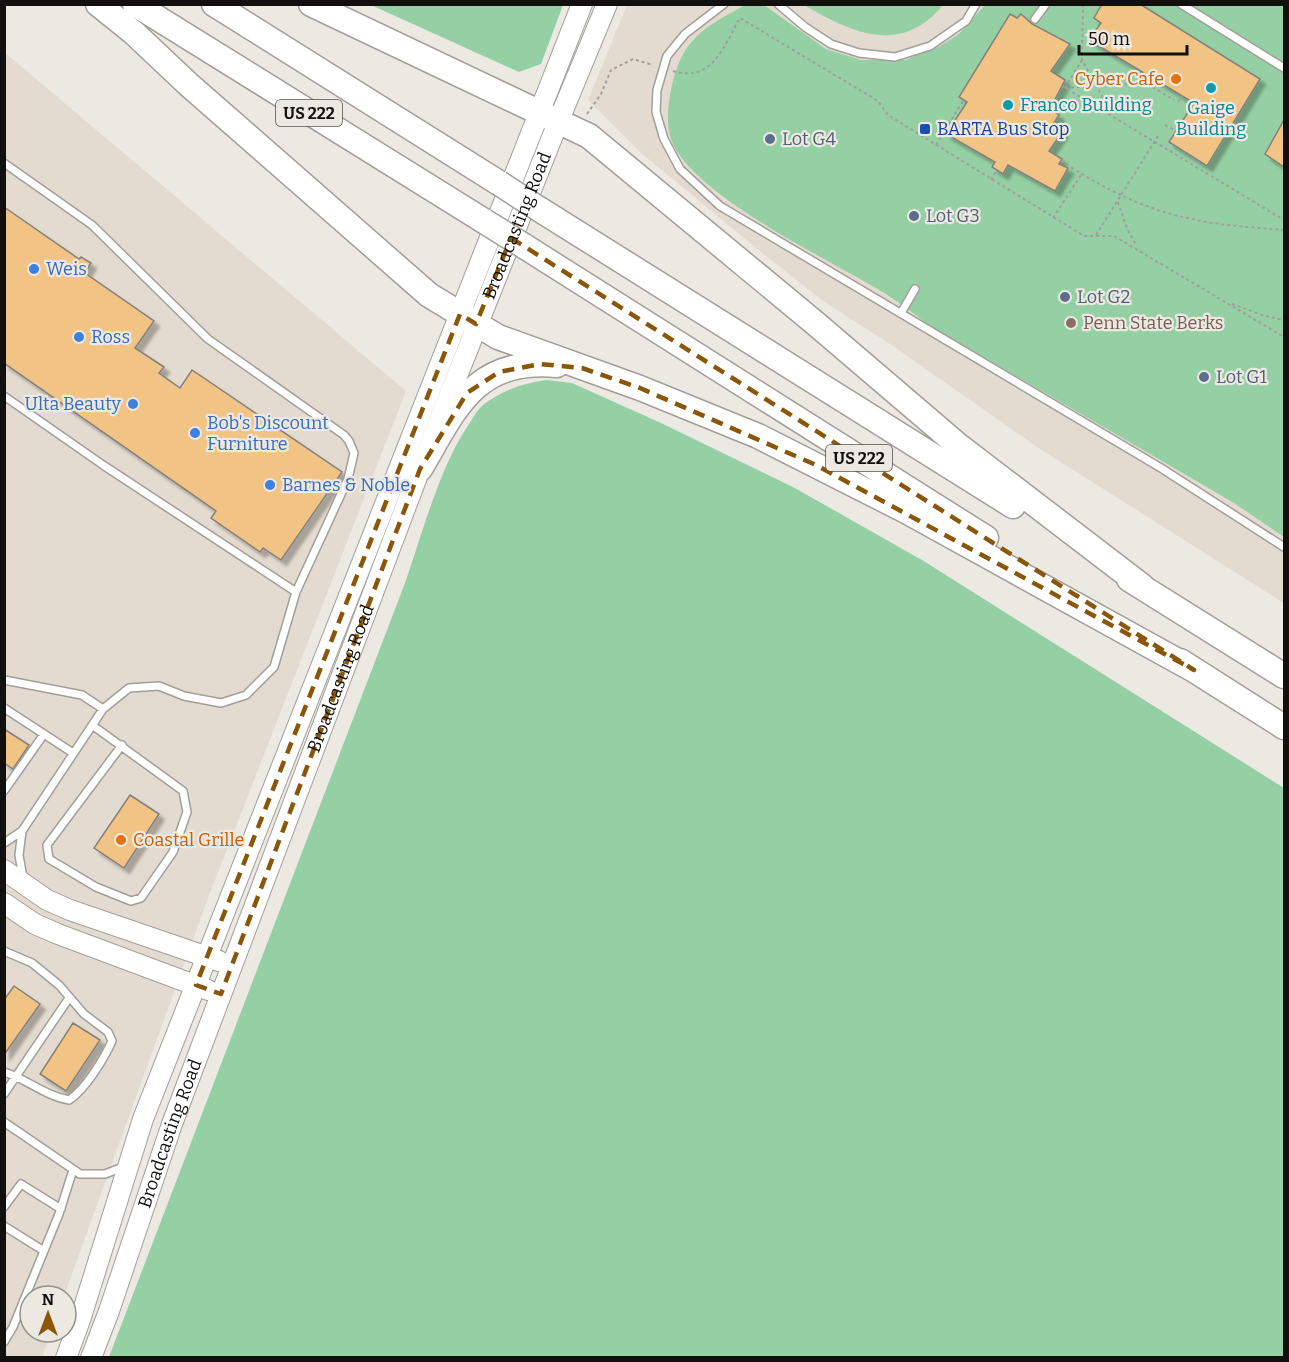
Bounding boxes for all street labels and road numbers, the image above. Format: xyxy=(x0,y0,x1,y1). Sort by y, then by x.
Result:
road number: US 222 xyxy=(276,100,342,126)
street label: Broadcasting Road xyxy=(478,149,556,302)
road number: US 222 xyxy=(826,445,892,471)
street label: Broadcasting Road xyxy=(303,601,379,756)
street label: Broadcasting Road xyxy=(134,1056,207,1211)

